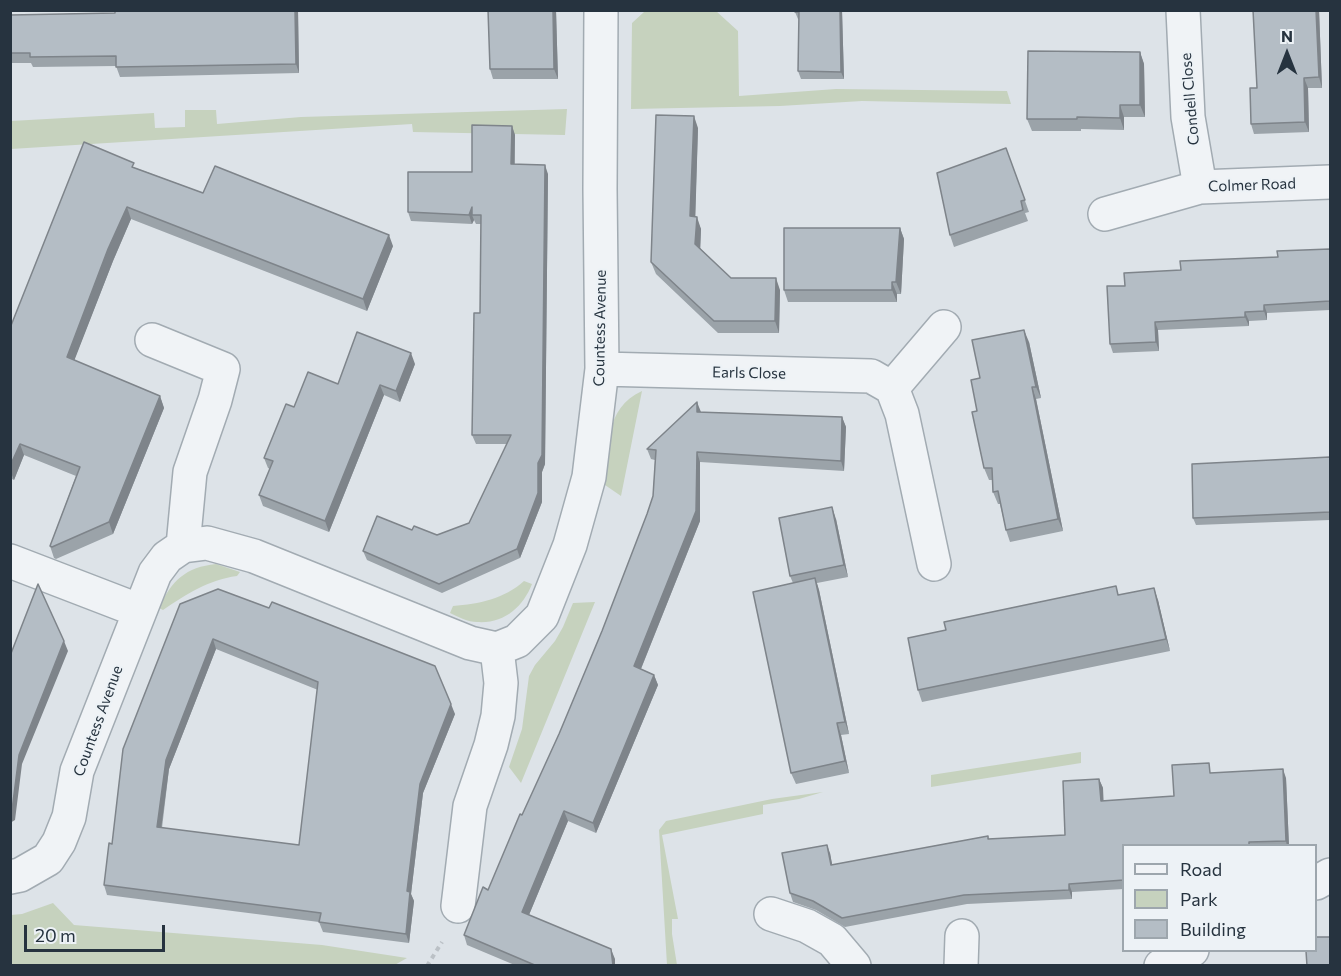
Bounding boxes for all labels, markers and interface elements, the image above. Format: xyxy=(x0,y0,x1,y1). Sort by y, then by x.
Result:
north arrow xyxy=(1257,24,1317,84)
text: N xyxy=(1281,26,1293,45)
street label: Condell Close xyxy=(1177,52,1203,146)
street label: Colmer Road xyxy=(1208,174,1296,196)
street label: Countess Avenue xyxy=(590,270,610,386)
street label: Earls Close xyxy=(712,363,786,383)
street label: Countess Avenue xyxy=(70,663,126,779)
legend xyxy=(1122,844,1317,952)
text: Road xyxy=(1180,858,1222,880)
text: Park xyxy=(1180,888,1218,910)
scale bar xyxy=(27,913,168,951)
text: Building xyxy=(1180,918,1246,940)
text: 20 m xyxy=(35,924,76,946)

